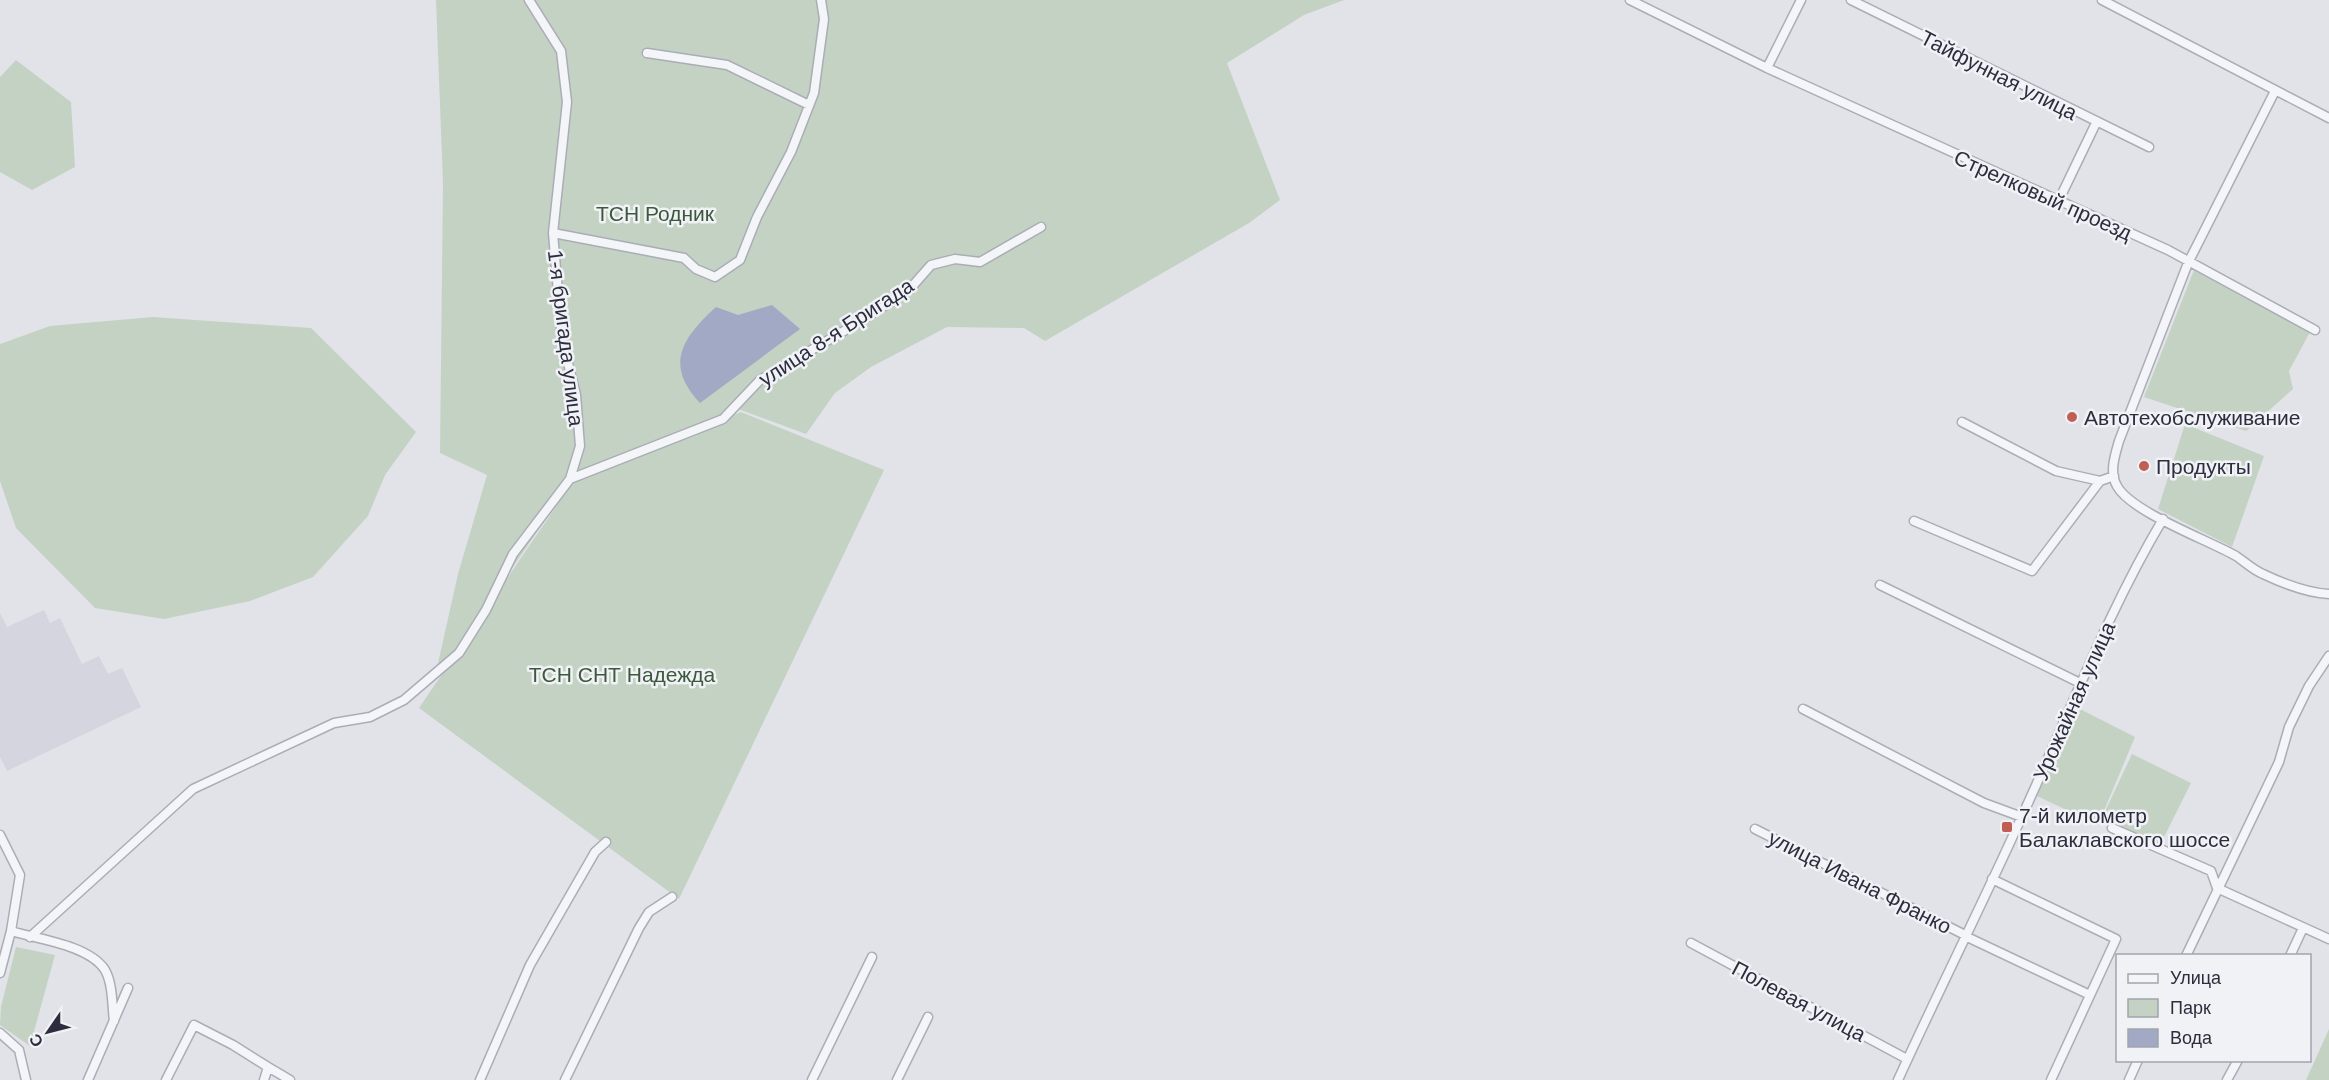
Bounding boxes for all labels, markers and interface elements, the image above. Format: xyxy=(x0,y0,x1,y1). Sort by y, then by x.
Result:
street label: Тайфунная улица xyxy=(1917,26,2081,125)
street label: Стрелковый проезд xyxy=(1951,145,2135,245)
park label: ТСН Родник xyxy=(596,202,715,225)
street label: 1-я бригада улица xyxy=(544,248,588,428)
street label: улица 8-я Бригада xyxy=(754,273,918,391)
place label: Автотехобслуживание xyxy=(2084,406,2301,429)
marker: Автотехобслуживание xyxy=(2065,410,2079,424)
place label: Продукты xyxy=(2156,455,2251,478)
marker: Продукты xyxy=(2137,459,2151,473)
street label: Урожайная улица xyxy=(2029,618,2119,784)
park label: ТСН СНТ Надежда xyxy=(529,663,716,686)
place label: 7-й километр Балаклавского шоссе xyxy=(2019,804,2230,851)
marker: 7-й километр Балаклавского шоссе xyxy=(2000,820,2014,834)
street label: улица Ивана Франко xyxy=(1765,826,1955,938)
legend xyxy=(2116,954,2311,1062)
street label: Полевая улица xyxy=(1728,956,1870,1046)
text: Улица xyxy=(2170,968,2222,988)
text: Парк xyxy=(2170,998,2211,1018)
north arrow xyxy=(18,1002,78,1062)
text: Вода xyxy=(2170,1028,2213,1048)
text: С xyxy=(26,1030,46,1050)

